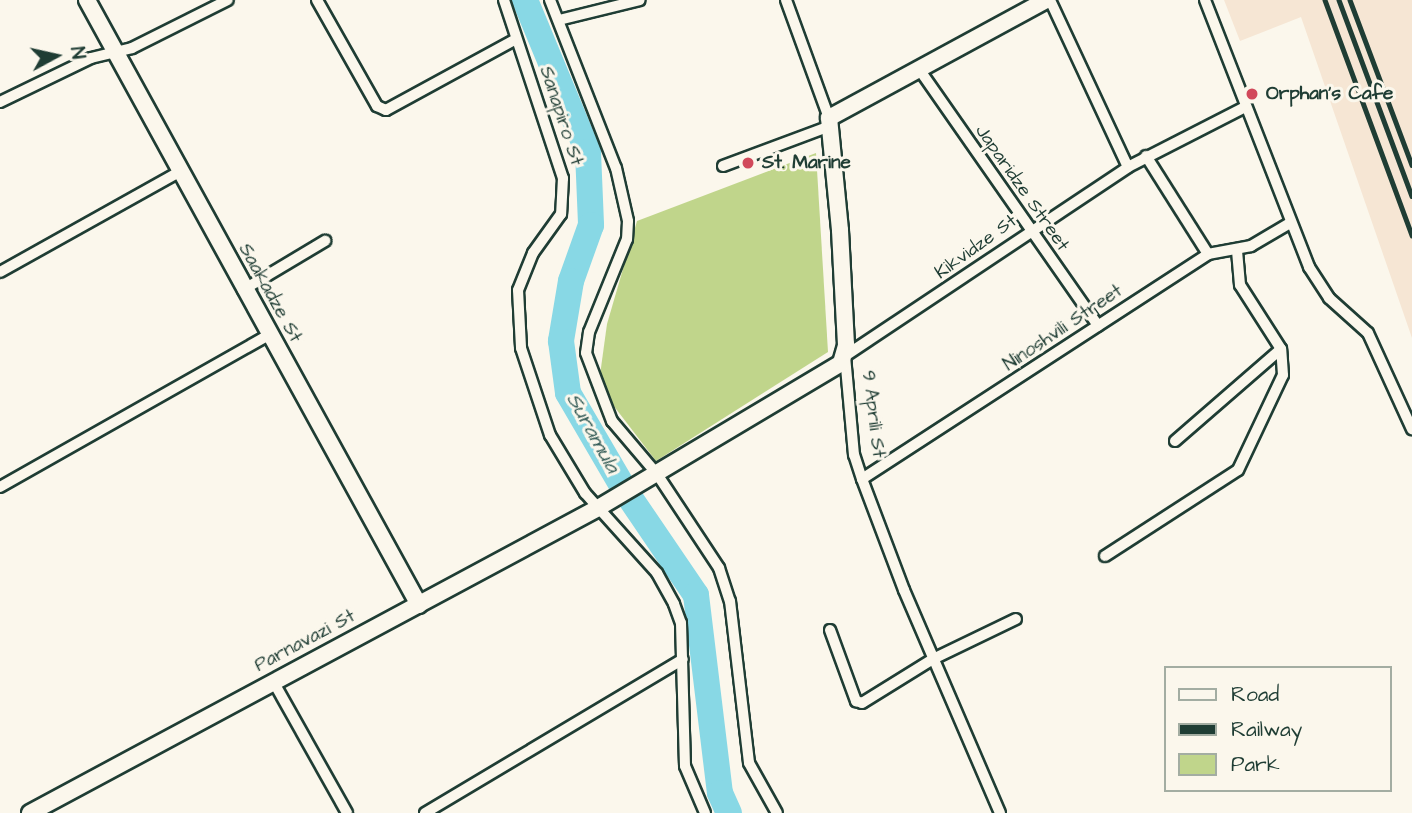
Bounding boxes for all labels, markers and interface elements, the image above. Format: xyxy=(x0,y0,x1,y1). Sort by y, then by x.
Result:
north arrow xyxy=(21,21,91,91)
text: N xyxy=(63,45,91,61)
street label: Sanapiro St xyxy=(534,63,588,169)
place label: Orphan's Cafe xyxy=(1266,83,1393,105)
marker: Orphan's Cafe xyxy=(1244,86,1260,102)
street label: Japaridze Street xyxy=(970,120,1074,256)
place label: St. Marine xyxy=(762,152,851,174)
marker: St. Marine xyxy=(740,155,756,171)
street label: Kikvidze St xyxy=(931,210,1021,284)
street label: Saakadze St xyxy=(233,239,307,347)
street label: Ninoshvili Street xyxy=(999,280,1127,376)
street label: 9 Aprili St xyxy=(856,369,890,459)
water label: Suramula xyxy=(561,389,625,477)
street label: Parnavazi St xyxy=(251,605,359,677)
legend xyxy=(1164,666,1391,792)
text: Road xyxy=(1231,680,1279,709)
text: Railway xyxy=(1231,715,1302,744)
text: Park xyxy=(1231,750,1280,779)

